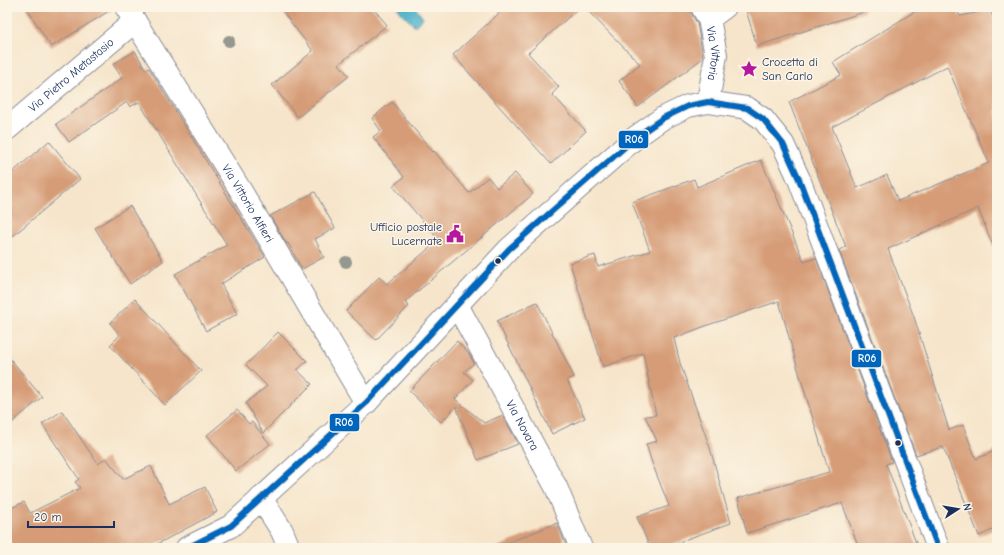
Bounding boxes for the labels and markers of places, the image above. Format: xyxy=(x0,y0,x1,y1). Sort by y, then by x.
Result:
place label: Crocetta di San Carlo xyxy=(762,55,818,83)
place icon: Crocetta di San Carlo xyxy=(739,59,759,79)
place label: Ufficio postale Lucernate xyxy=(370,220,442,248)
public building icon: Ufficio postale Lucernate xyxy=(445,224,465,244)
unlabelled marker xyxy=(493,256,503,266)
unlabelled marker xyxy=(893,438,903,448)

